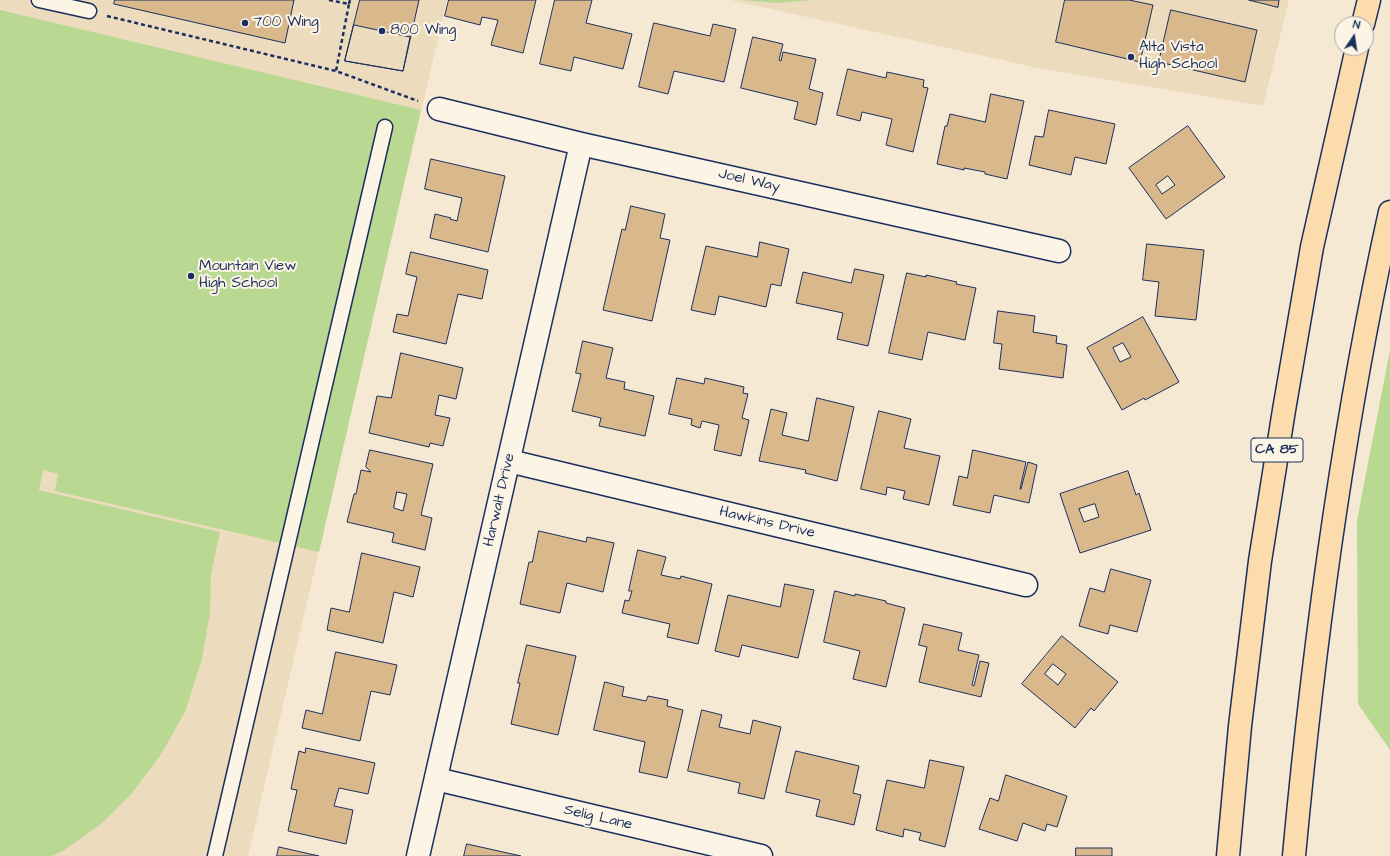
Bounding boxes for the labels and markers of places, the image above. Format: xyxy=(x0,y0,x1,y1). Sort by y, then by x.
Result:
place label: 700 Wing xyxy=(253,14,319,32)
marker: 700 Wing xyxy=(240,18,250,28)
place label: 800 Wing xyxy=(390,22,456,40)
marker: 800 Wing xyxy=(377,26,387,36)
place label: Alta Vista High School xyxy=(1139,39,1217,74)
marker: Alta Vista High School xyxy=(1126,52,1136,62)
place label: Mountain View High School xyxy=(199,258,296,293)
marker: Mountain View High School xyxy=(186,271,196,281)

